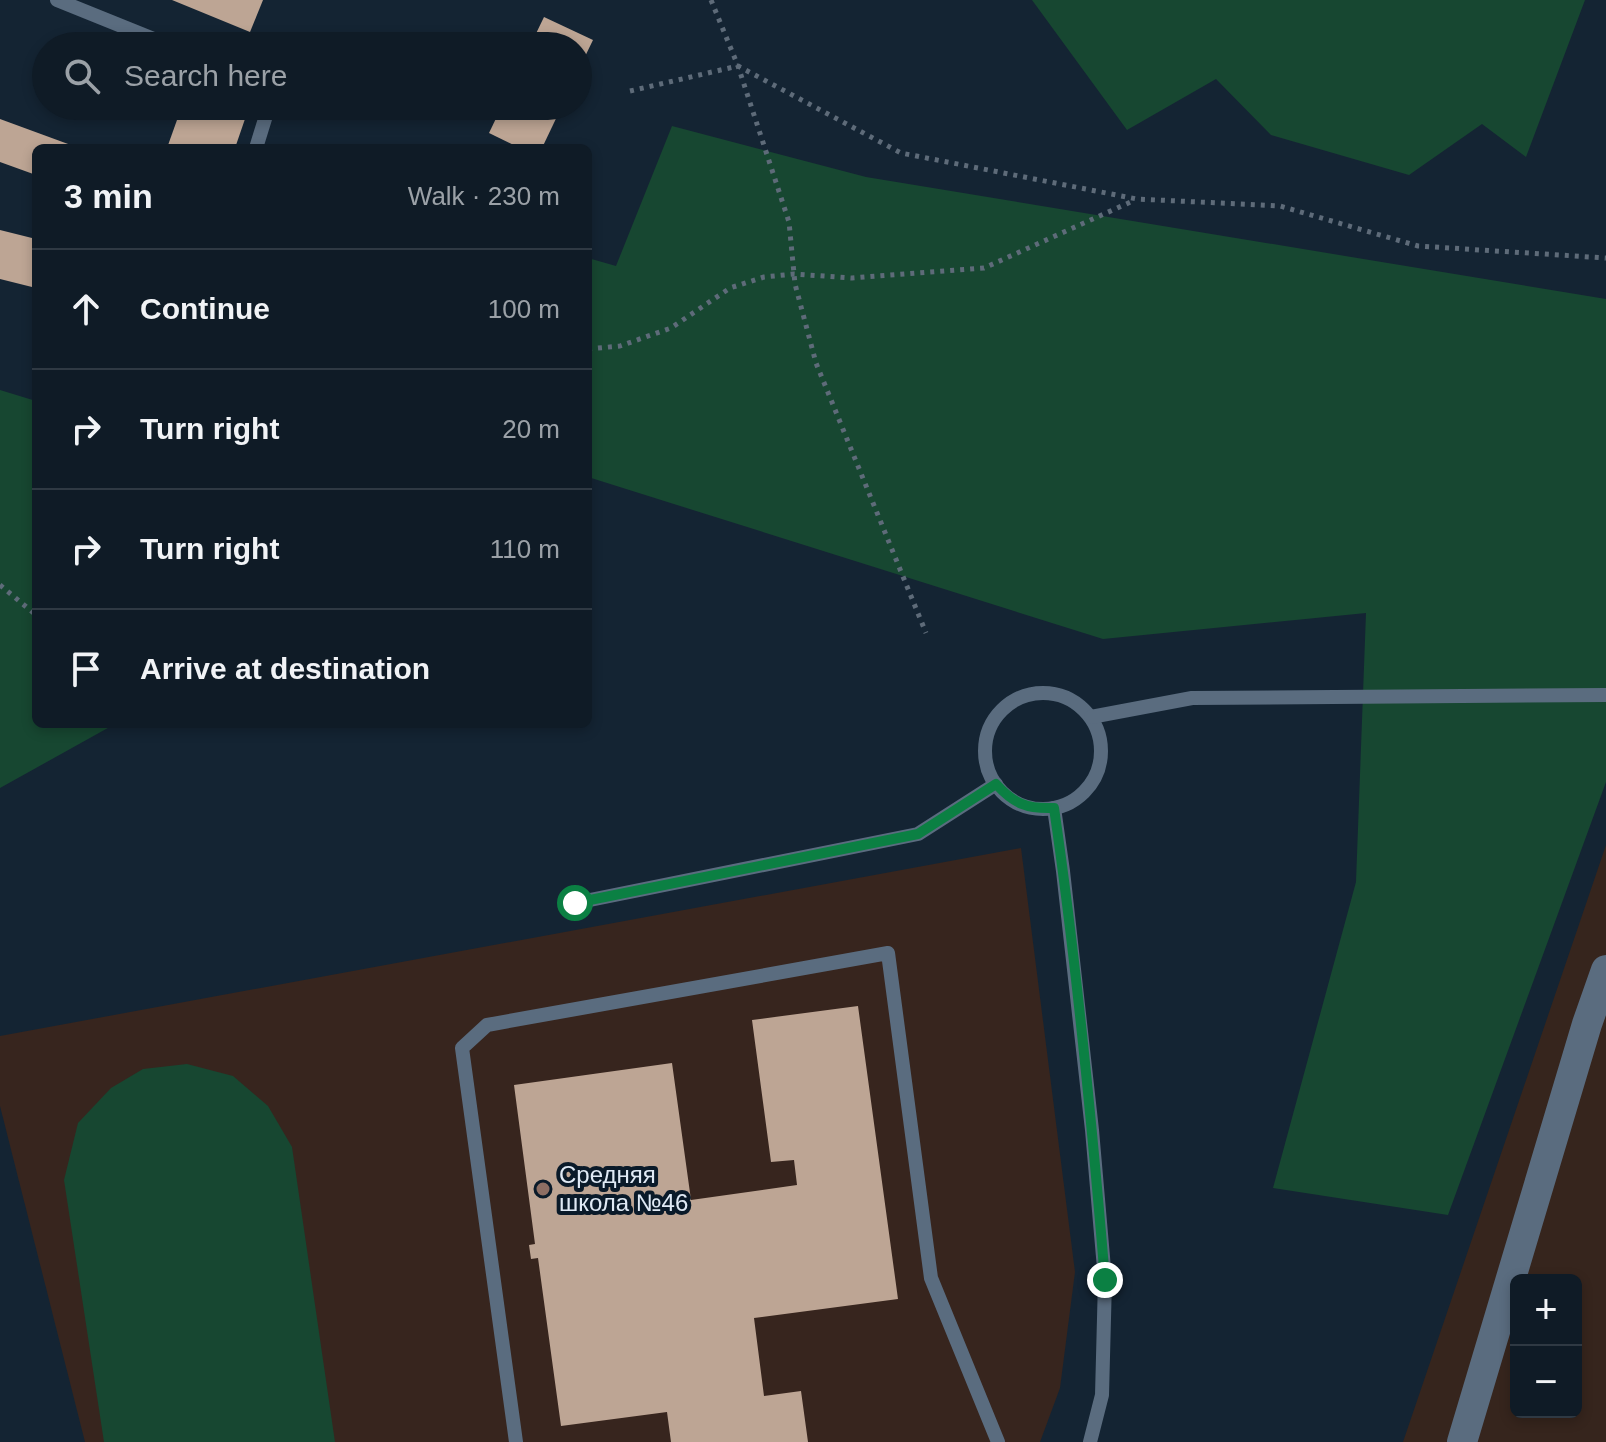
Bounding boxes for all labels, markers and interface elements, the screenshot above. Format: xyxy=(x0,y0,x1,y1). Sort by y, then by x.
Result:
search box xyxy=(32,32,592,120)
icon: search xyxy=(60,54,104,98)
text: Search here xyxy=(124,59,287,92)
text: 3 min xyxy=(64,177,153,215)
text: Walk · 230 m xyxy=(408,181,560,211)
icon: ahead xyxy=(64,287,108,331)
text: Continue xyxy=(140,292,270,325)
text: 100 m xyxy=(488,294,560,324)
icon: right xyxy=(64,407,108,451)
text: Turn right xyxy=(140,412,279,445)
text: 20 m xyxy=(502,414,560,444)
icon: right xyxy=(64,527,108,571)
text: Turn right xyxy=(140,532,279,565)
text: 110 m xyxy=(490,534,560,564)
icon: arrive xyxy=(64,647,108,691)
text: Arrive at destination xyxy=(140,652,430,685)
route start xyxy=(557,885,593,921)
place label: Средняя школа №46 xyxy=(559,1161,688,1216)
marker: Средняя школа №46 xyxy=(534,1180,552,1198)
route end xyxy=(1087,1262,1123,1298)
map controls xyxy=(1510,1274,1582,1418)
button: + xyxy=(1510,1274,1582,1346)
button: − xyxy=(1510,1346,1582,1418)

